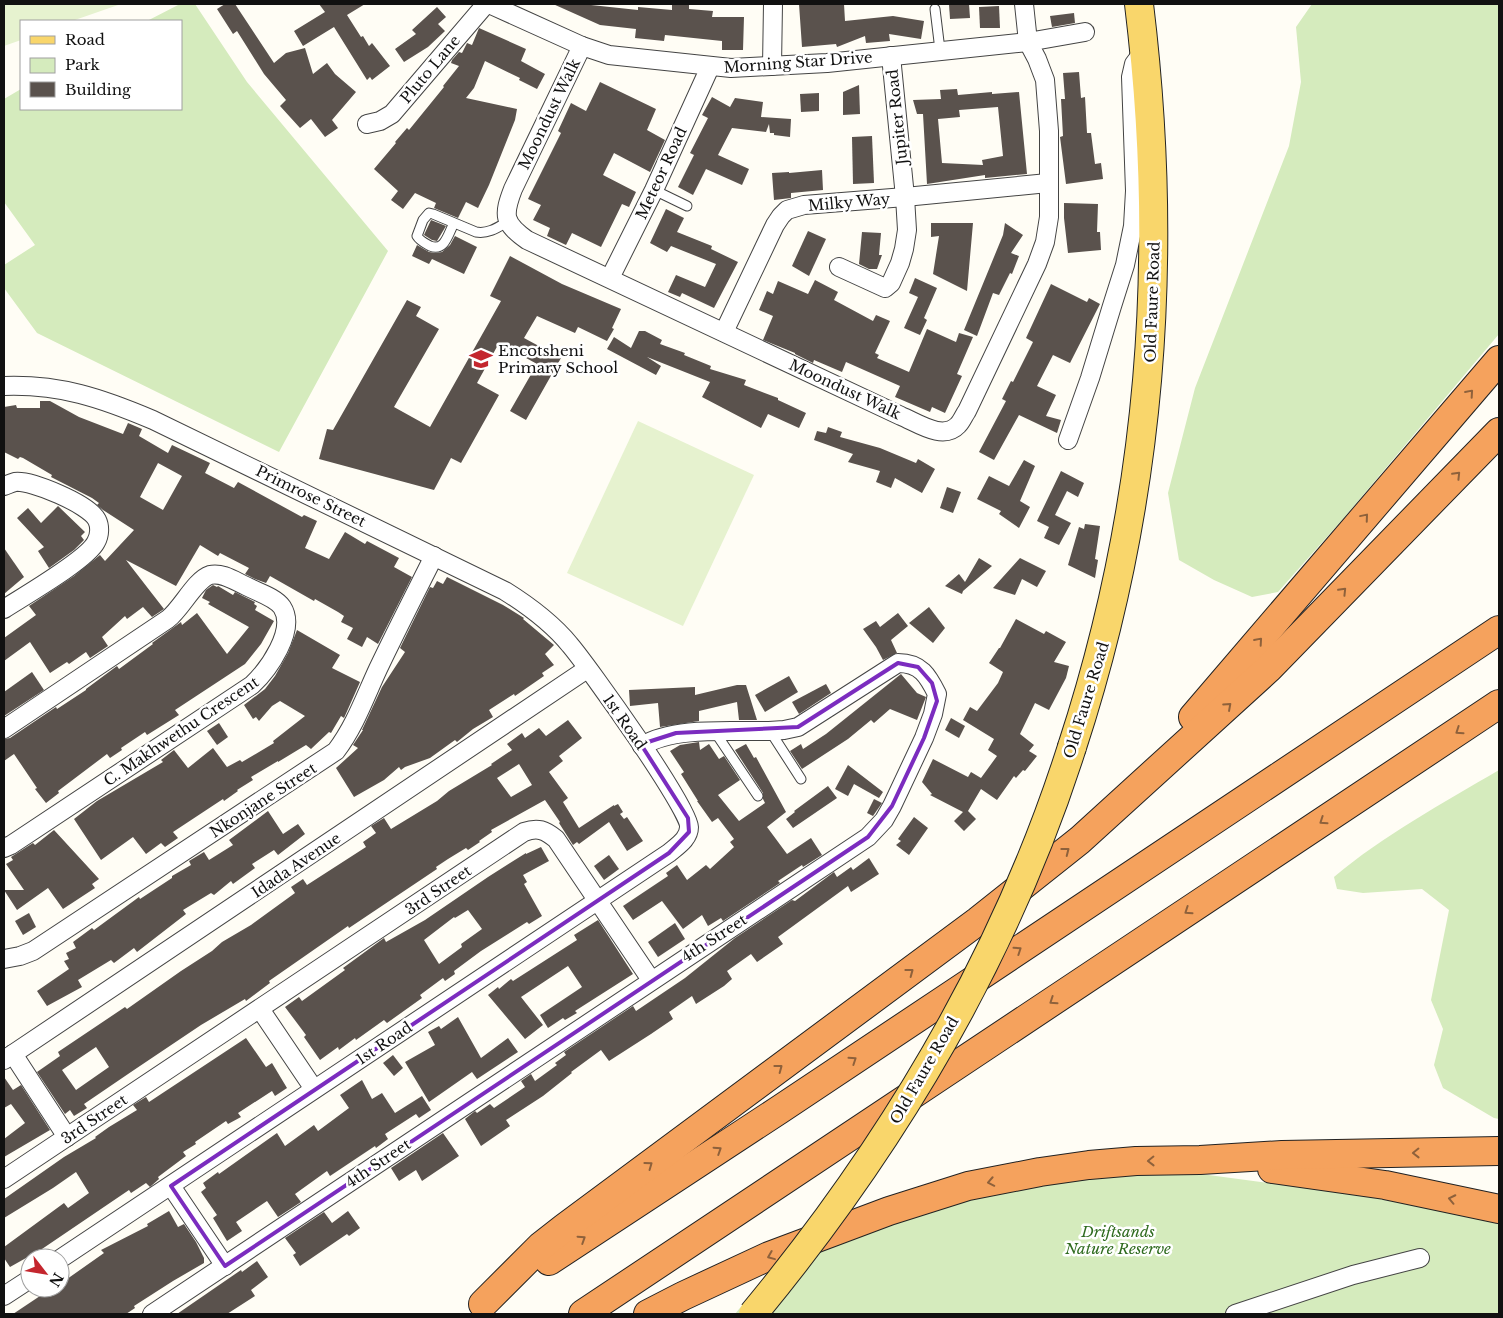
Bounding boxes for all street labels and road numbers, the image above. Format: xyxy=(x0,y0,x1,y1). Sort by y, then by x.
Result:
street label: Pluto Lane xyxy=(396,31,464,107)
street label: Morning Star Drive xyxy=(723,47,873,77)
street label: Moondust Walk xyxy=(514,55,584,173)
street label: Jupiter Road xyxy=(883,68,912,168)
street label: Meteor Road xyxy=(631,124,691,222)
street label: Milky Way xyxy=(807,189,891,215)
street label: Old Faure Road xyxy=(1140,241,1164,363)
street label: Moondust Walk xyxy=(786,355,905,423)
street label: Primrose Street xyxy=(253,461,370,531)
street label: Old Faure Road xyxy=(1059,639,1113,761)
street label: C. Makhwethu Crescent xyxy=(100,672,262,790)
street label: 1st Road xyxy=(599,691,651,753)
street label: Nkonjane Street xyxy=(206,758,320,842)
street label: Idada Avenue xyxy=(248,828,344,902)
street label: 3rd Street xyxy=(401,861,475,919)
street label: 4th Street xyxy=(678,910,751,966)
street label: Old Faure Road xyxy=(886,1013,962,1127)
street label: 1st Road xyxy=(352,1017,416,1069)
street label: 3rd Street xyxy=(57,1090,131,1148)
street label: 4th Street xyxy=(342,1134,414,1192)

